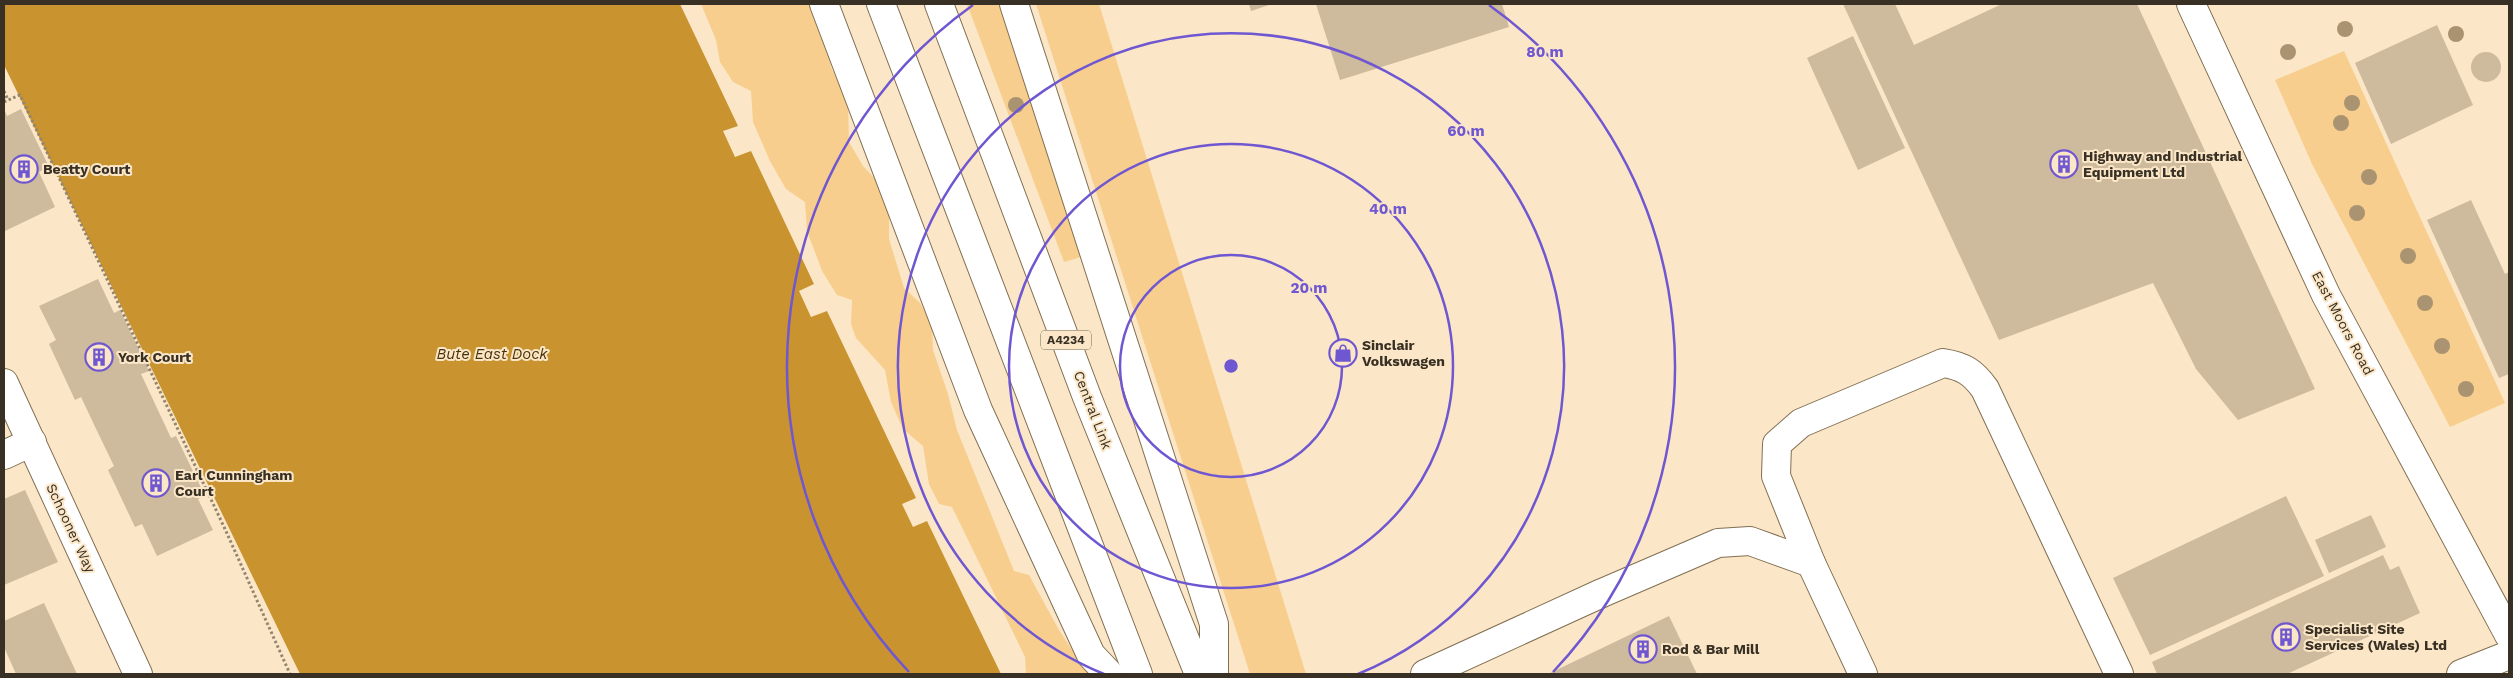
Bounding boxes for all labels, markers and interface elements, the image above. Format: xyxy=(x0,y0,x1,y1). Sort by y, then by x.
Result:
text: 80 m xyxy=(1526,43,1564,61)
text: 60 m xyxy=(1447,122,1485,140)
place label: Highway and Industrial Equipment Ltd xyxy=(2083,148,2243,180)
building icon: Highway and Industrial Equipment Ltd xyxy=(2049,149,2079,179)
building icon: Beatty Court xyxy=(9,154,39,184)
place label: Beatty Court xyxy=(43,161,130,177)
text: 40 m xyxy=(1369,200,1407,218)
street label: East Moors Road xyxy=(2309,268,2377,378)
text: 20 m xyxy=(1290,279,1328,297)
road number: A4234 xyxy=(1041,330,1091,350)
place label: Sinclair Volkswagen xyxy=(1362,337,1445,369)
shop icon: Sinclair Volkswagen xyxy=(1328,338,1358,368)
building icon: York Court xyxy=(84,342,114,372)
water label: Bute East Dock xyxy=(436,345,548,363)
place label: York Court xyxy=(118,349,191,365)
centre of rings xyxy=(1222,357,1240,375)
street label: Central Link xyxy=(1071,368,1115,452)
place label: Earl Cunningham Court xyxy=(175,467,292,499)
building icon: Earl Cunningham Court xyxy=(141,468,171,498)
street label: Schooner Way xyxy=(43,481,99,576)
place label: Specialist Site Services (Wales) Ltd xyxy=(2305,621,2447,653)
building icon: Specialist Site Services (Wales) Ltd xyxy=(2271,622,2301,652)
building icon: Rod & Bar Mill xyxy=(1628,634,1658,664)
place label: Rod & Bar Mill xyxy=(1662,641,1760,657)

